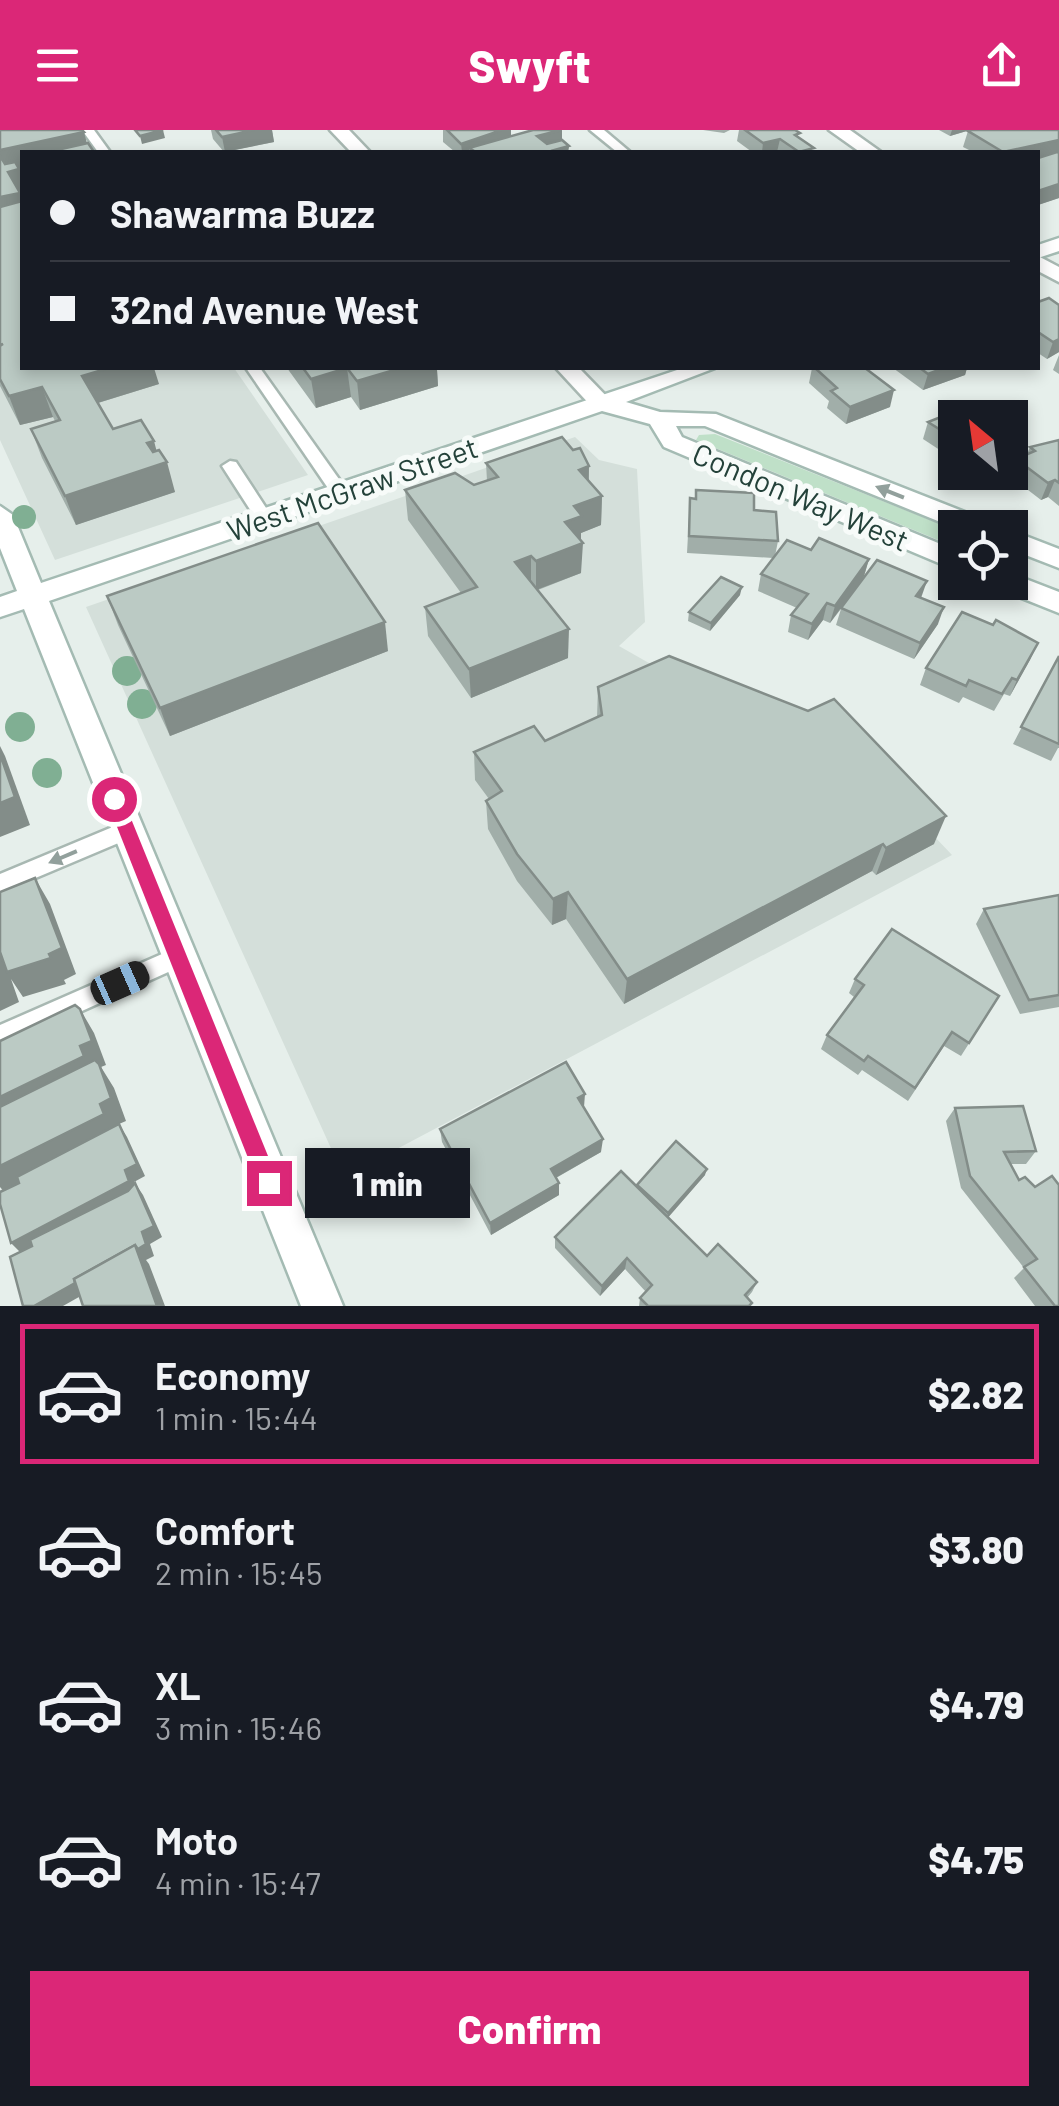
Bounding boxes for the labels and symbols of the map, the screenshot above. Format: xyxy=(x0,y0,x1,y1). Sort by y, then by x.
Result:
north arrow xyxy=(938,400,1028,490)
street label: West McGraw Street xyxy=(222,428,482,548)
street label: Condon Way West xyxy=(688,434,914,558)
one-way arrow xyxy=(875,483,905,499)
route start xyxy=(92,777,137,822)
one-way arrow xyxy=(49,849,78,865)
car xyxy=(86,957,154,1009)
callout: 1 min xyxy=(304,1148,469,1218)
route end xyxy=(247,1161,292,1206)

